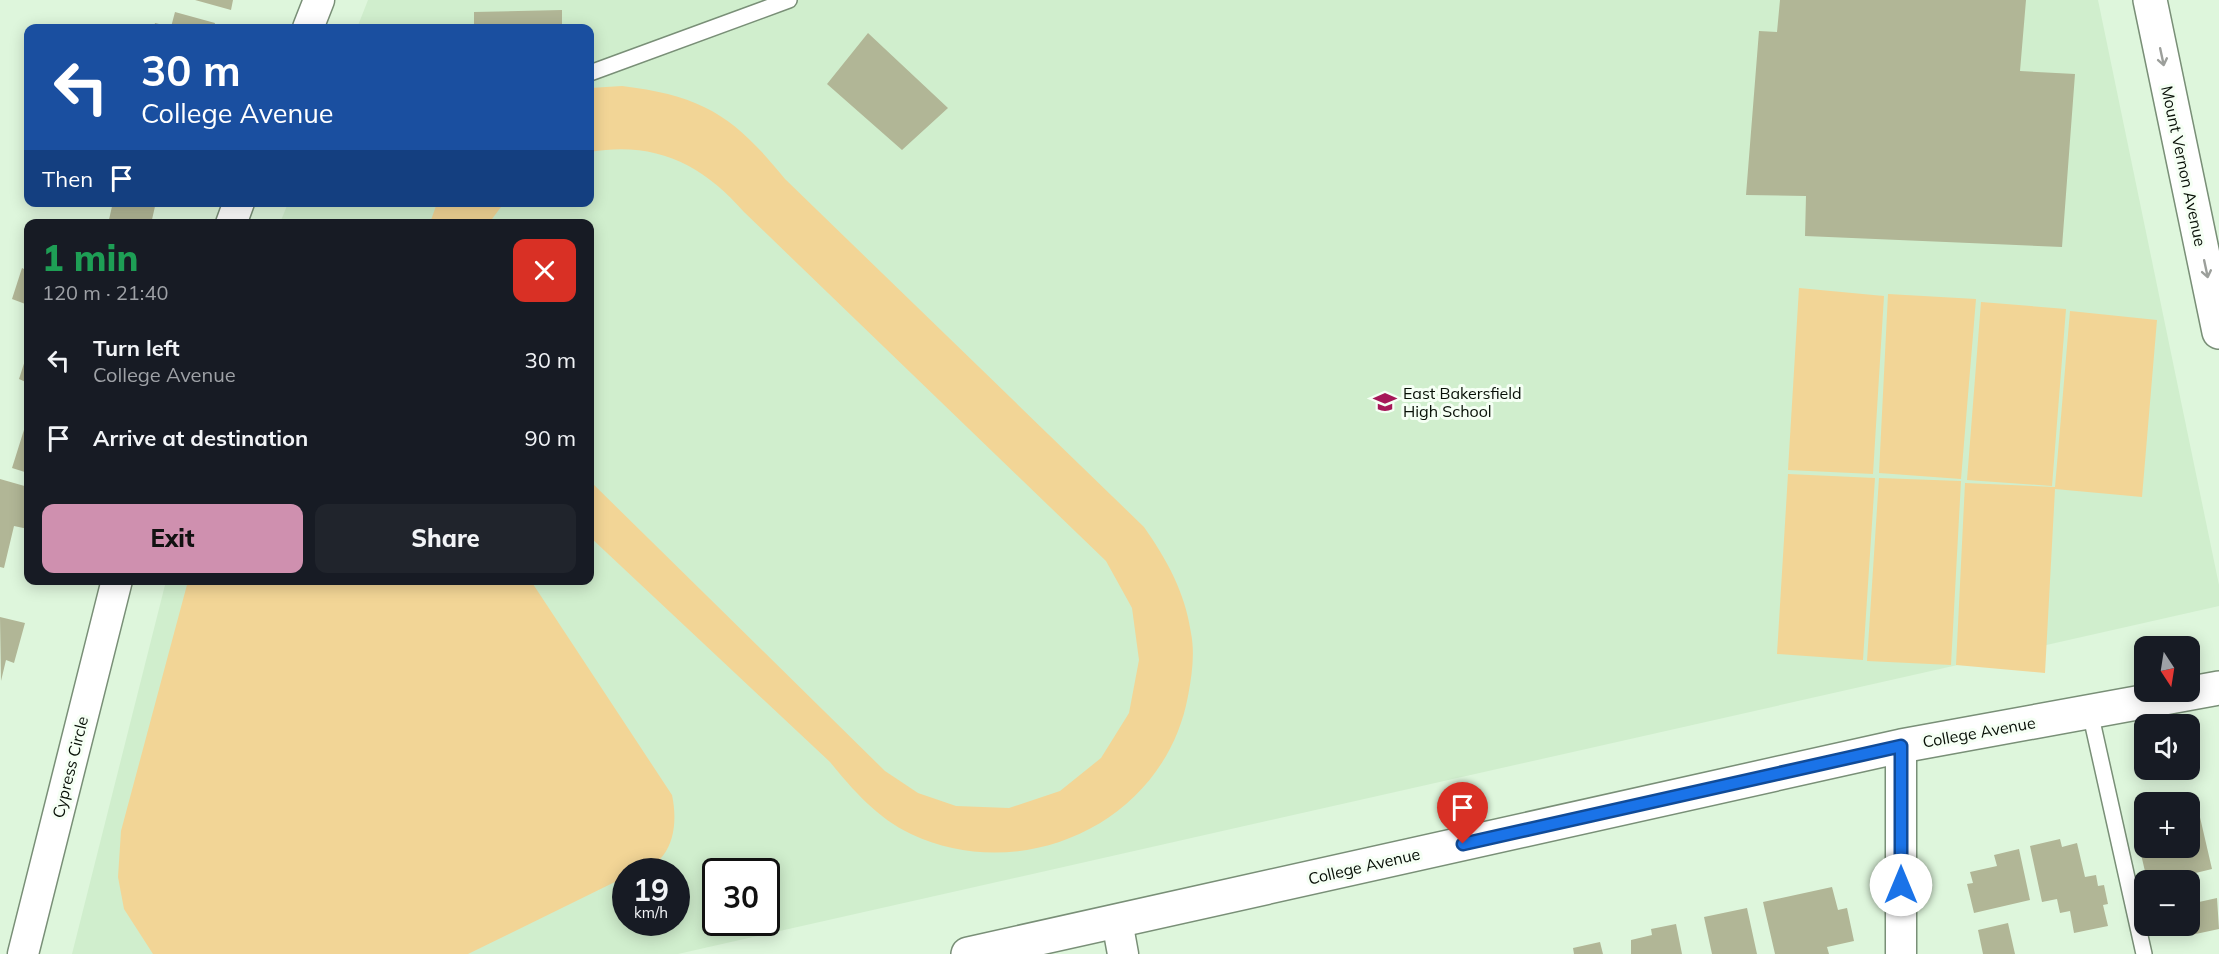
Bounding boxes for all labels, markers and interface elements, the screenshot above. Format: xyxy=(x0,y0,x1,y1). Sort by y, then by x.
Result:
text: 30 m xyxy=(141,44,241,97)
icon: left xyxy=(42,48,120,126)
one-way arrow xyxy=(2156,48,2168,67)
street label: Mount Vernon Avenue xyxy=(2157,84,2211,248)
text: College Avenue xyxy=(141,96,334,130)
icon: arrive xyxy=(105,162,138,195)
text: Then xyxy=(42,165,93,193)
text: 1 min xyxy=(42,235,138,280)
button: close xyxy=(513,239,576,302)
one-way arrow xyxy=(2201,258,2212,278)
text: 120 m · 21:40 xyxy=(42,280,168,305)
text: Turn left xyxy=(93,334,180,362)
icon: left xyxy=(42,344,75,377)
text: 30 m xyxy=(525,346,576,374)
text: College Avenue xyxy=(93,362,236,387)
place label: East Bakersfield High School xyxy=(1403,383,1522,421)
school or university icon: East Bakersfield High School xyxy=(1372,389,1398,415)
icon: arrive xyxy=(42,422,75,455)
text: Arrive at destination xyxy=(93,424,308,452)
text: 90 m xyxy=(525,424,576,452)
button: Exit xyxy=(42,504,303,573)
button: Share xyxy=(315,504,576,573)
north arrow xyxy=(2134,636,2200,702)
map controls xyxy=(2134,636,2200,936)
street label: College Avenue xyxy=(1921,712,2037,752)
street label: Cypress Circle xyxy=(48,714,92,820)
button: sound xyxy=(2134,714,2200,780)
pin xyxy=(1437,782,1488,844)
icon: arrive xyxy=(1446,791,1479,824)
button: + xyxy=(2134,792,2200,858)
street label: College Avenue xyxy=(1306,843,1422,889)
position arrow xyxy=(1869,853,1933,917)
speed limit sign: 30 xyxy=(702,858,780,936)
button: − xyxy=(2134,870,2200,936)
text: 19 xyxy=(633,871,669,909)
text: km/h xyxy=(634,903,668,922)

